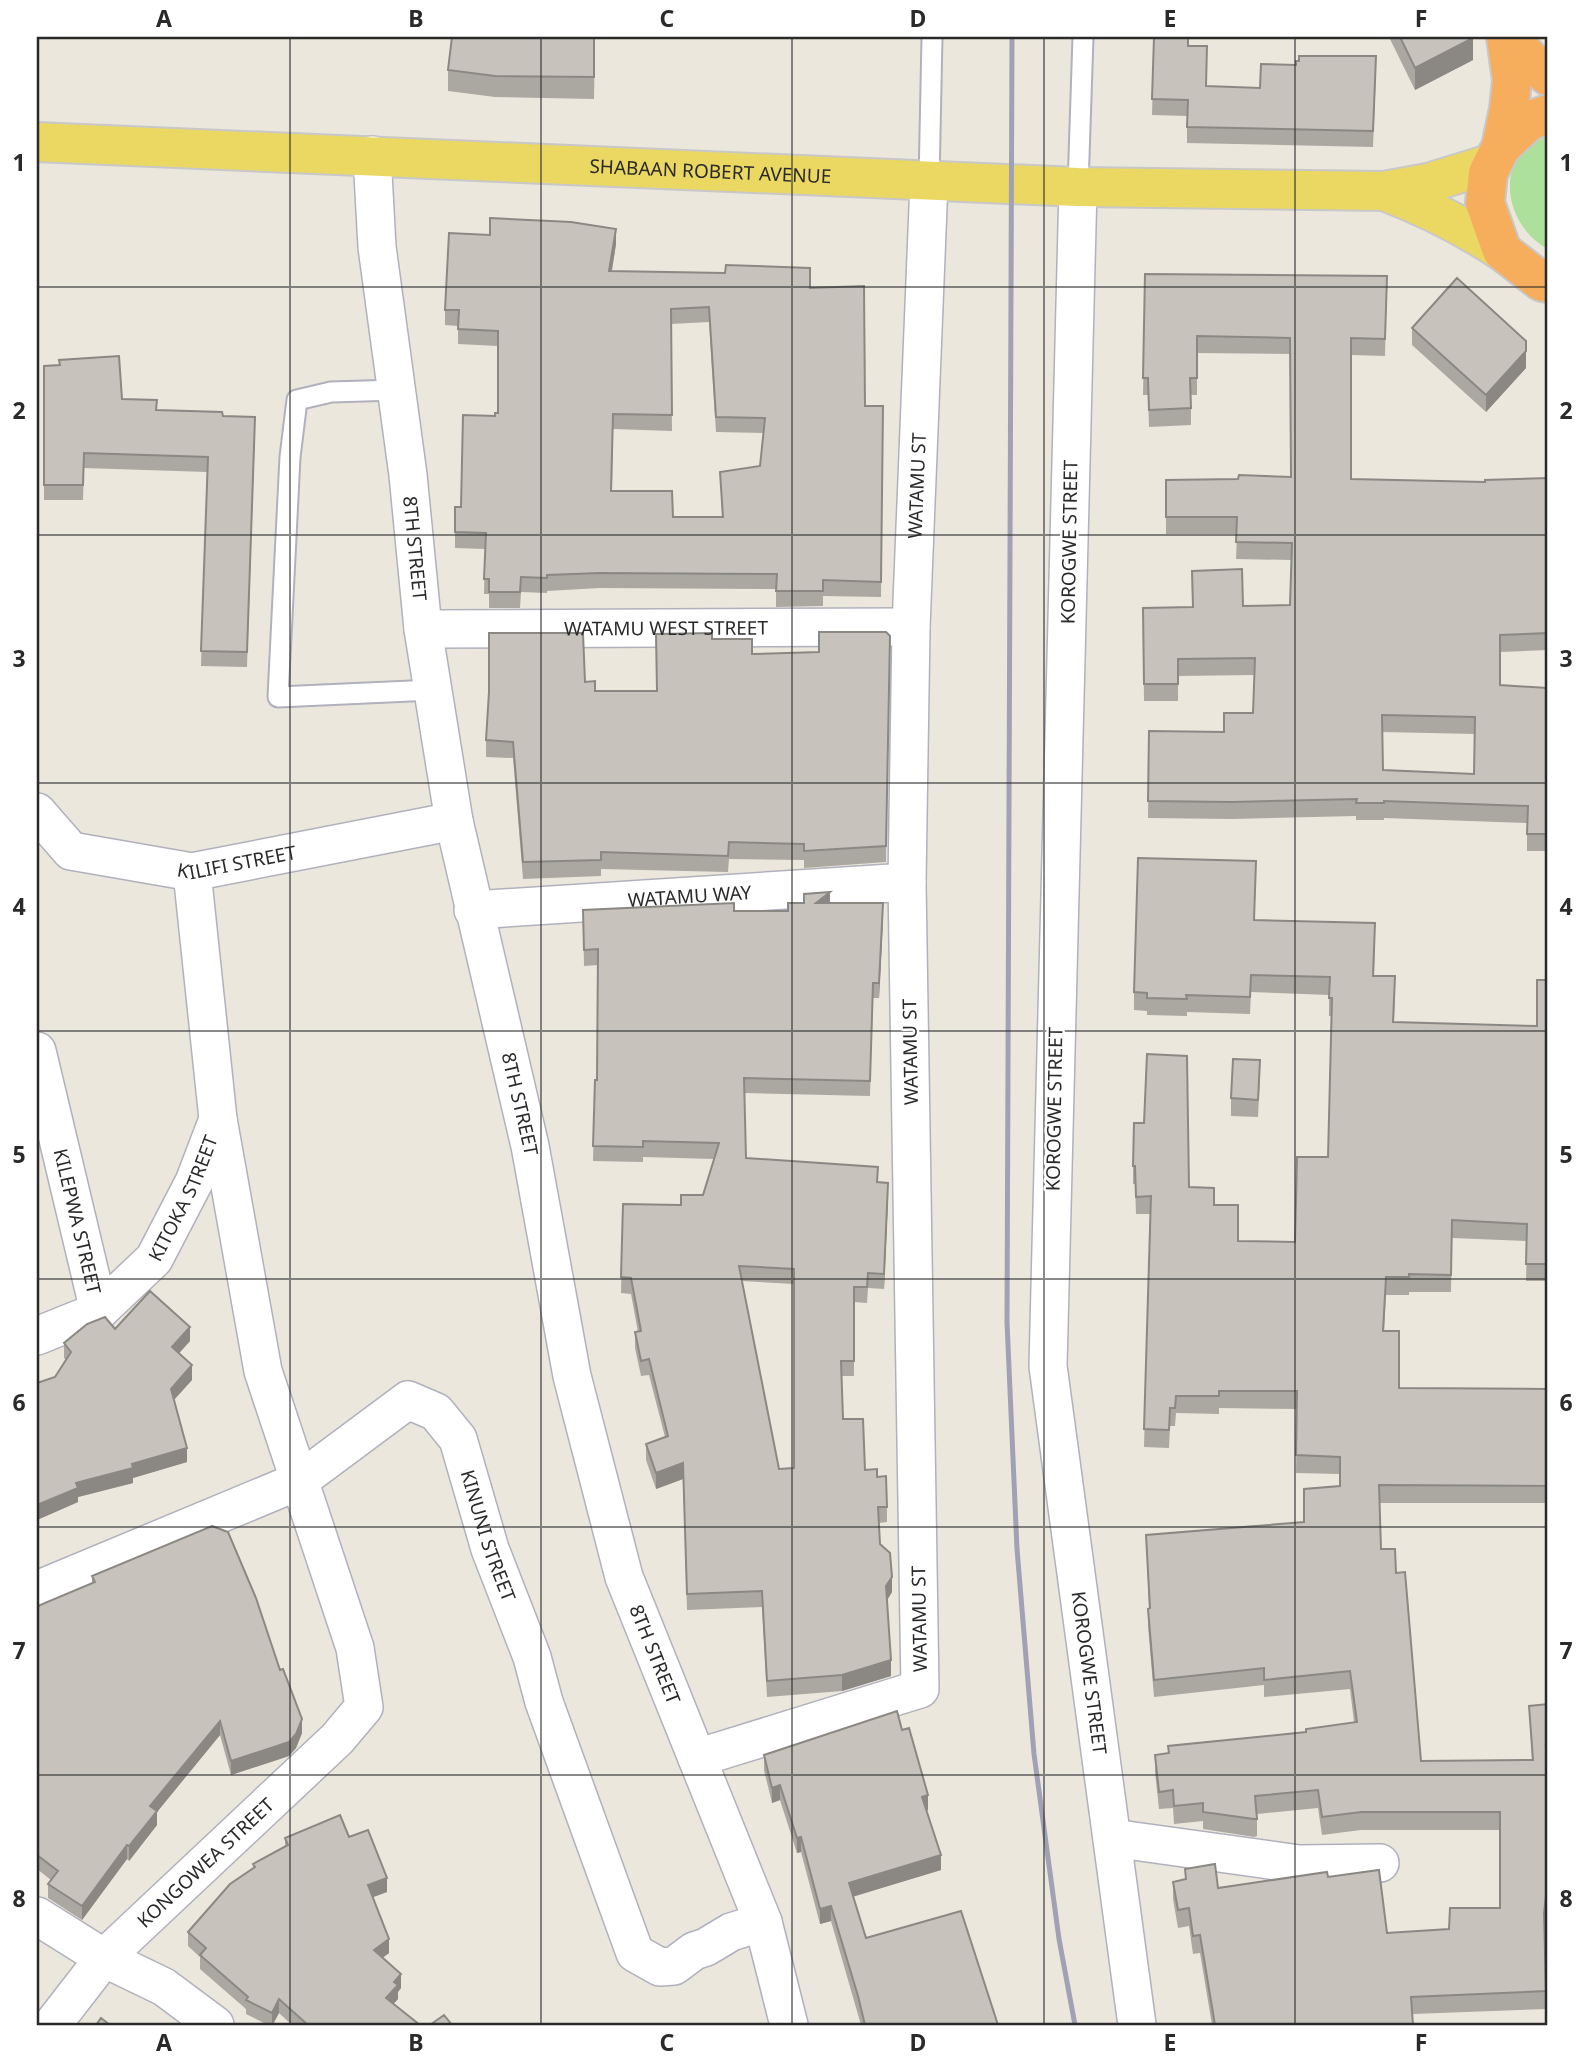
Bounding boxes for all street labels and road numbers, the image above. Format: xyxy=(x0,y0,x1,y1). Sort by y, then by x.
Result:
street label: SHABAAN ROBERT AVENUE xyxy=(589,153,832,189)
street label: WATAMU ST xyxy=(902,432,932,539)
street label: KOROGWE STREET xyxy=(1055,459,1083,624)
street label: 8TH STREET xyxy=(397,495,433,602)
street label: WATAMU WEST STREET xyxy=(564,615,768,641)
street label: KILIFI STREET xyxy=(175,839,299,885)
street label: WATAMU WAY xyxy=(627,879,752,913)
street label: WATAMU ST xyxy=(896,998,924,1105)
street label: KOROGWE STREET xyxy=(1040,1026,1068,1191)
street label: 8TH STREET xyxy=(496,1050,545,1158)
street label: KITOKA STREET xyxy=(142,1131,224,1266)
street label: KILEPWA STREET xyxy=(48,1146,108,1297)
street label: KINUNI STREET xyxy=(455,1467,522,1605)
street label: WATAMU ST xyxy=(905,1565,933,1672)
street label: KOROGWE STREET xyxy=(1066,1590,1113,1757)
street label: 8TH STREET xyxy=(623,1601,687,1708)
street label: KONGOWEA STREET xyxy=(131,1792,280,1933)

